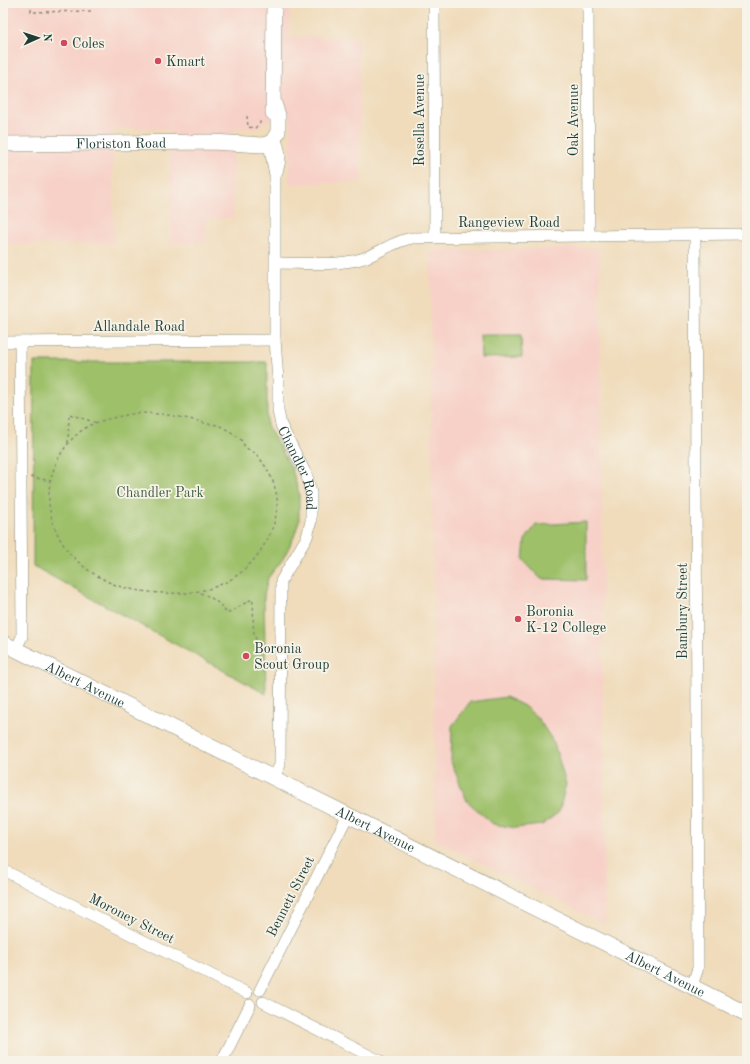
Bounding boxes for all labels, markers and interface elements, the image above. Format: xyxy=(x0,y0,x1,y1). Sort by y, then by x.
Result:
north arrow xyxy=(18,18,58,58)
text: N xyxy=(41,33,52,43)
place label: Coles xyxy=(72,37,105,51)
marker: Coles xyxy=(59,38,69,48)
place label: Kmart xyxy=(166,55,205,69)
marker: Kmart xyxy=(153,56,163,66)
street label: Rosella Avenue xyxy=(413,74,427,166)
street label: Oak Avenue xyxy=(567,84,581,156)
street label: Floriston Road xyxy=(76,136,166,151)
street label: Rangeview Road xyxy=(458,216,560,230)
street label: Allandale Road xyxy=(93,320,185,334)
street label: Chandler Road xyxy=(275,424,318,510)
park label: Chandler Park xyxy=(116,486,204,500)
street label: Bambury Street xyxy=(676,563,690,659)
place label: Boronia K-12 College xyxy=(526,605,606,635)
marker: Boronia K-12 College xyxy=(513,614,523,624)
place label: Boronia Scout Group xyxy=(254,642,330,672)
marker: Boronia Scout Group xyxy=(241,651,251,661)
street label: Albert Avenue xyxy=(43,659,127,711)
street label: Albert Avenue xyxy=(333,804,417,855)
street label: Bennett Street xyxy=(265,854,317,939)
street label: Moroney Street xyxy=(87,891,177,946)
street label: Albert Avenue xyxy=(623,948,707,1000)

